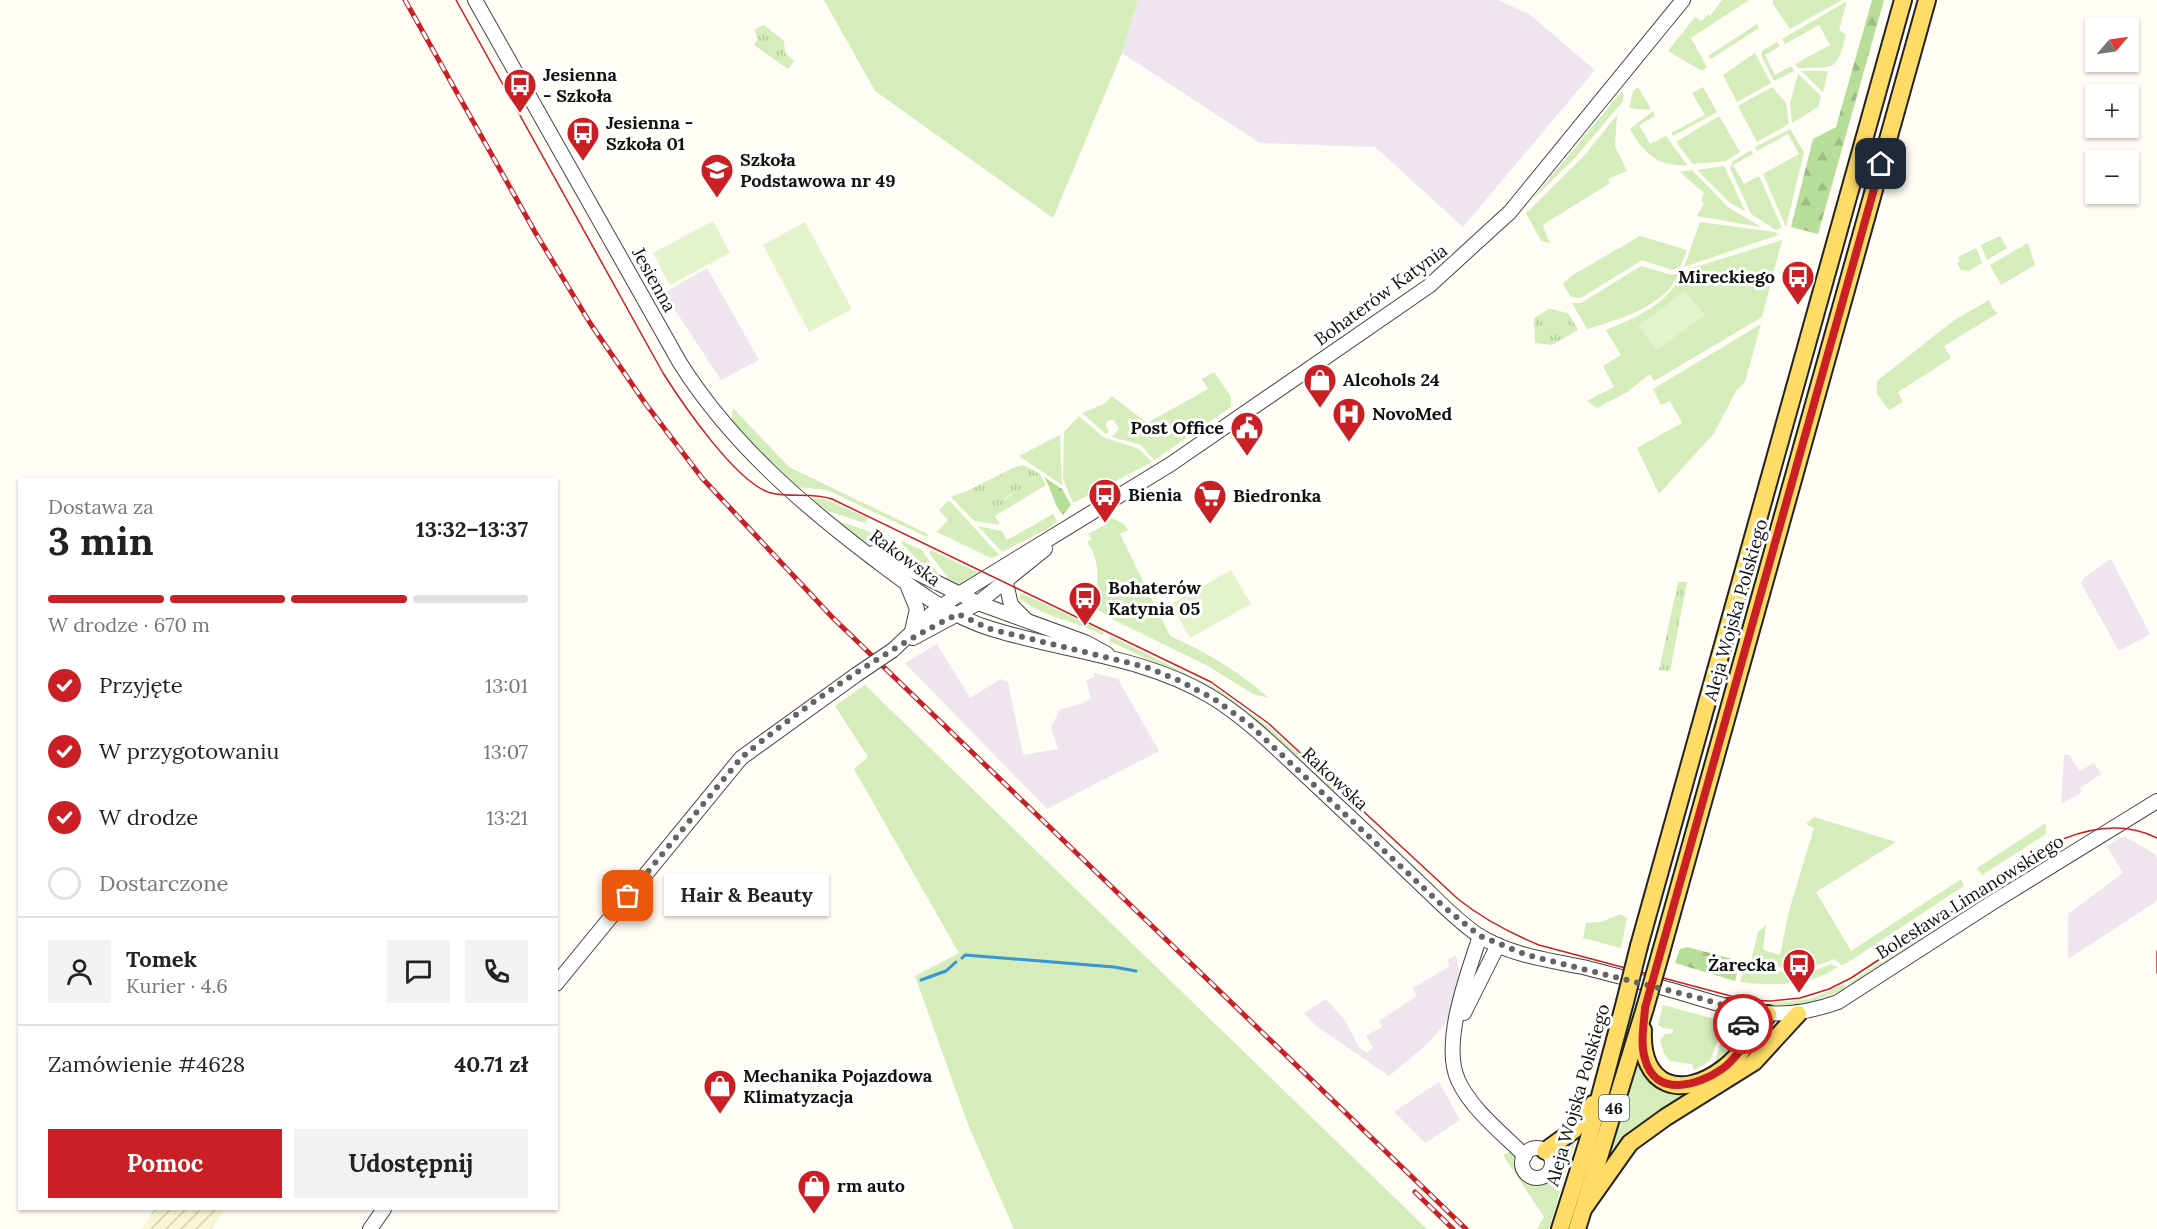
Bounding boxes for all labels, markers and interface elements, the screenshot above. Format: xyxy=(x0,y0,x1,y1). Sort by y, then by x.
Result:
north arrow xyxy=(2085,18,2139,72)
map controls xyxy=(2085,18,2139,204)
place label: Jesienna - Szkoła xyxy=(543,63,618,107)
bus stop icon: Jesienna - Szkoła xyxy=(502,67,538,114)
button: + xyxy=(2085,84,2139,138)
place label: Jesienna - Szkoła 01 xyxy=(606,111,693,155)
bus stop icon: Jesienna - Szkoła 01 xyxy=(565,115,601,162)
pin xyxy=(1855,138,1906,189)
icon: home xyxy=(1864,147,1897,180)
place label: Szkoła Podstawowa nr 49 xyxy=(740,148,896,192)
button: − xyxy=(2085,150,2139,204)
school or university icon: Szkoła Podstawowa nr 49 xyxy=(699,152,735,199)
street label: Bohaterów Katynia xyxy=(1310,239,1452,351)
street label: Jesienna xyxy=(627,242,682,316)
bus stop icon: Mireckiego xyxy=(1780,259,1816,306)
place label: Mireckiego xyxy=(1678,265,1775,288)
shop icon: Alcohols 24 xyxy=(1302,362,1338,409)
place label: Alcohols 24 xyxy=(1343,368,1440,391)
hospital icon: NovoMed xyxy=(1331,396,1367,443)
place label: NovoMed xyxy=(1372,402,1452,425)
public building icon: Post Office xyxy=(1229,410,1265,457)
place label: Post Office xyxy=(1130,416,1224,439)
bus stop icon: Bienia xyxy=(1087,477,1123,524)
supermarket icon: Biedronka xyxy=(1192,478,1228,525)
place label: Bienia xyxy=(1128,483,1183,506)
place label: Biedronka xyxy=(1233,484,1322,507)
text: Dostawa za xyxy=(48,494,154,519)
text: 13:32–13:37 xyxy=(416,515,528,543)
text: 3 min xyxy=(48,516,154,566)
street label: Aleja Wojska Polskiego xyxy=(1698,516,1773,705)
street label: Rakowska xyxy=(865,524,945,591)
place label: Bohaterów Katynia 05 xyxy=(1108,576,1201,620)
bus stop icon: Bohaterów Katynia 05 xyxy=(1067,580,1103,627)
text: W drodze · 670 m xyxy=(48,612,210,637)
icon: check xyxy=(48,669,81,702)
text: Przyjęte xyxy=(99,671,183,699)
text: 13:01 xyxy=(485,673,528,698)
icon: check xyxy=(48,735,81,768)
text: W przygotowaniu xyxy=(99,737,279,765)
text: 13:07 xyxy=(483,739,528,764)
street label: Rakowska xyxy=(1297,742,1373,815)
icon: check xyxy=(48,801,81,834)
text: W drodze xyxy=(99,803,198,831)
text: 13:21 xyxy=(487,805,528,830)
street label: Bolesława Limanowskiego xyxy=(1872,829,2068,964)
text: Dostarczone xyxy=(99,869,229,897)
pin xyxy=(602,870,653,921)
callout: Hair & Beauty xyxy=(664,875,829,917)
icon: bag xyxy=(611,879,644,912)
text: Hair & Beauty xyxy=(680,882,813,907)
button: person xyxy=(48,940,111,1003)
button: chat xyxy=(387,940,450,1003)
button: phone xyxy=(465,940,528,1003)
text: Tomek xyxy=(126,945,197,973)
bus stop icon: Żarecka xyxy=(1781,947,1817,994)
place label: Żarecka xyxy=(1708,953,1777,976)
text: Kurier · 4.6 xyxy=(126,973,228,998)
courier xyxy=(1713,994,1773,1054)
street label: Aleja Wojska Polskiego xyxy=(1540,1001,1615,1190)
icon: car xyxy=(1727,1008,1760,1041)
text: Zamówienie #4628 xyxy=(48,1050,245,1078)
text: 40.71 zł xyxy=(454,1050,528,1078)
place label: Mechanika Pojazdowa Klimatyzacja xyxy=(743,1064,933,1108)
shop icon: Mechanika Pojazdowa Klimatyzacja xyxy=(702,1068,738,1115)
road number: 46 xyxy=(1599,1095,1629,1121)
button: Pomoc xyxy=(48,1129,282,1198)
button: Udostępnij xyxy=(294,1129,528,1198)
shop icon: rm auto xyxy=(796,1168,832,1215)
place label: rm auto xyxy=(837,1174,905,1197)

